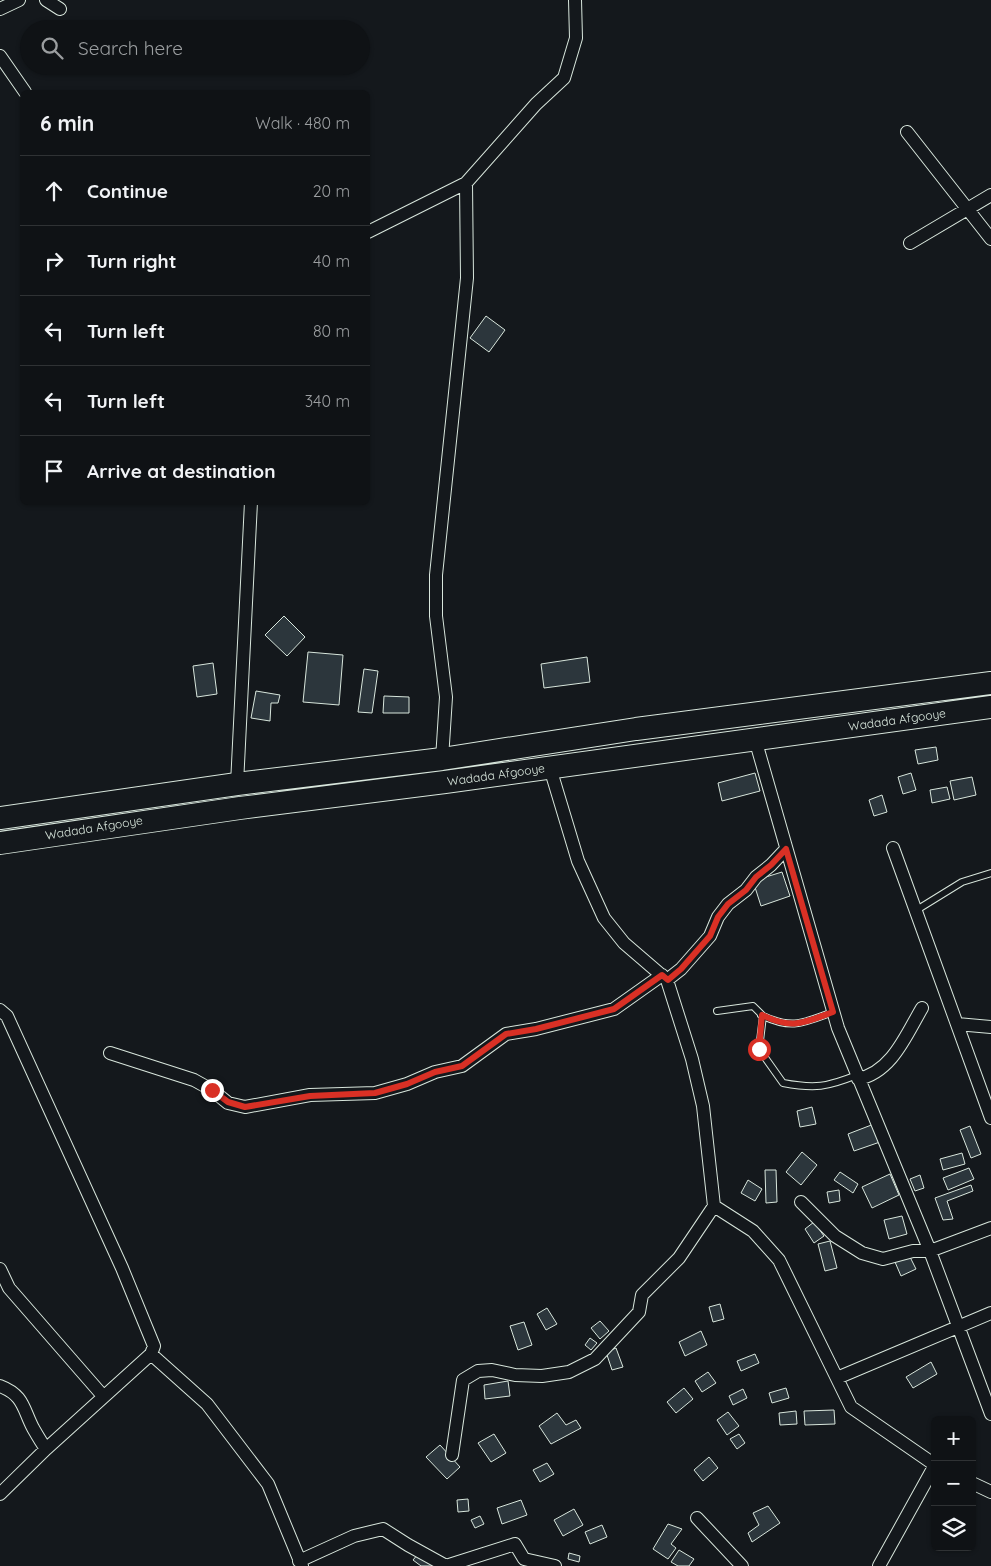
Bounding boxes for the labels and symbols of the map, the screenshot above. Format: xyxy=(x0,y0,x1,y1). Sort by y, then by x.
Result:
street label: Wadada Afgooye xyxy=(847,705,947,734)
street label: Wadada Afgooye xyxy=(446,760,546,789)
street label: Wadada Afgooye xyxy=(44,812,144,843)
route start xyxy=(748,1038,771,1061)
route end xyxy=(201,1079,224,1102)

